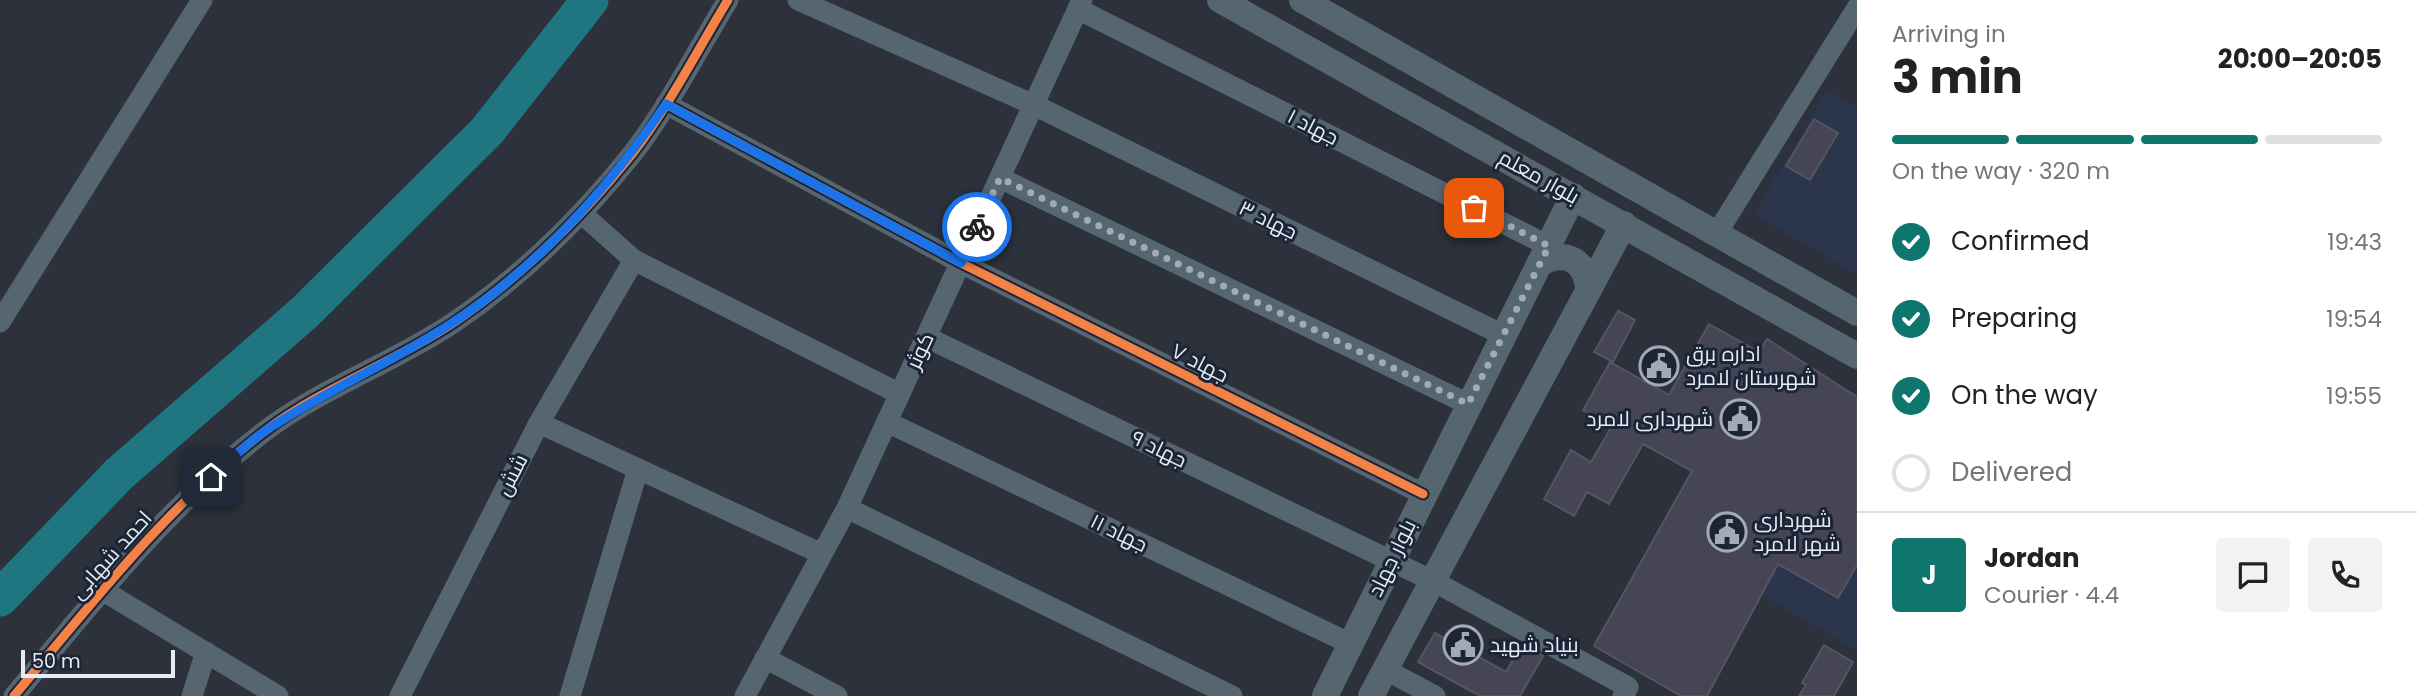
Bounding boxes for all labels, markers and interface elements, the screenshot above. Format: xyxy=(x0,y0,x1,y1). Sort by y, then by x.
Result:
text: Arriving in xyxy=(1892,18,2006,50)
text: 20:00–20:05 xyxy=(2218,41,2382,77)
text: 3 min xyxy=(1892,45,2023,109)
street label: جهاد ۱ xyxy=(1283,101,1344,152)
street label: بلوار معلم xyxy=(1494,143,1585,211)
text: On the way · 320 m xyxy=(1892,155,2110,187)
pin xyxy=(1444,178,1504,238)
icon: bag xyxy=(1455,189,1493,227)
courier xyxy=(942,192,1012,262)
street label: جهاد ۳ xyxy=(1234,193,1302,246)
icon: bike xyxy=(958,208,996,246)
icon: check xyxy=(1892,223,1930,261)
text: Confirmed xyxy=(1951,223,2089,259)
text: 19:43 xyxy=(2327,226,2382,258)
icon: check xyxy=(1892,300,1930,338)
text: Preparing xyxy=(1951,300,2077,336)
text: 19:54 xyxy=(2326,303,2382,335)
street label: کوثر xyxy=(898,328,941,375)
street label: جهاد ۷ xyxy=(1167,336,1234,389)
place label: اداره برق شهرستان لامرد xyxy=(1686,339,1816,392)
public building icon: اداره برق شهرستان لامرد xyxy=(1638,345,1680,387)
icon: check xyxy=(1892,377,1930,415)
text: On the way xyxy=(1951,377,2098,413)
text: 19:55 xyxy=(2326,380,2382,412)
public building icon: شهرداری لامرد xyxy=(1719,398,1761,440)
place label: شهرداری لامرد xyxy=(1586,404,1713,433)
street label: جهاد ۹ xyxy=(1127,423,1192,474)
pin xyxy=(181,447,241,507)
street label: شش xyxy=(489,449,534,501)
text: Delivered xyxy=(1951,454,2072,490)
icon: home xyxy=(192,458,230,496)
street label: احمد شهابی xyxy=(63,504,158,605)
place label: شهرداری شهر لامرد xyxy=(1754,505,1841,558)
street label: جهاد ۱۱ xyxy=(1086,506,1153,559)
public building icon: شهرداری شهر لامرد xyxy=(1706,511,1748,553)
street label: بلوار جهاد xyxy=(1360,514,1423,601)
button: chat xyxy=(2216,538,2290,612)
button: phone xyxy=(2308,538,2382,612)
text: Jordan xyxy=(1984,540,2080,576)
text: J xyxy=(1921,557,1937,593)
text: Courier · 4.4 xyxy=(1984,579,2119,611)
public building icon: بنیاد شهید xyxy=(1442,624,1484,666)
place label: بنیاد شهید xyxy=(1490,630,1579,659)
scale bar xyxy=(21,647,175,679)
text: 50 m xyxy=(32,648,81,675)

